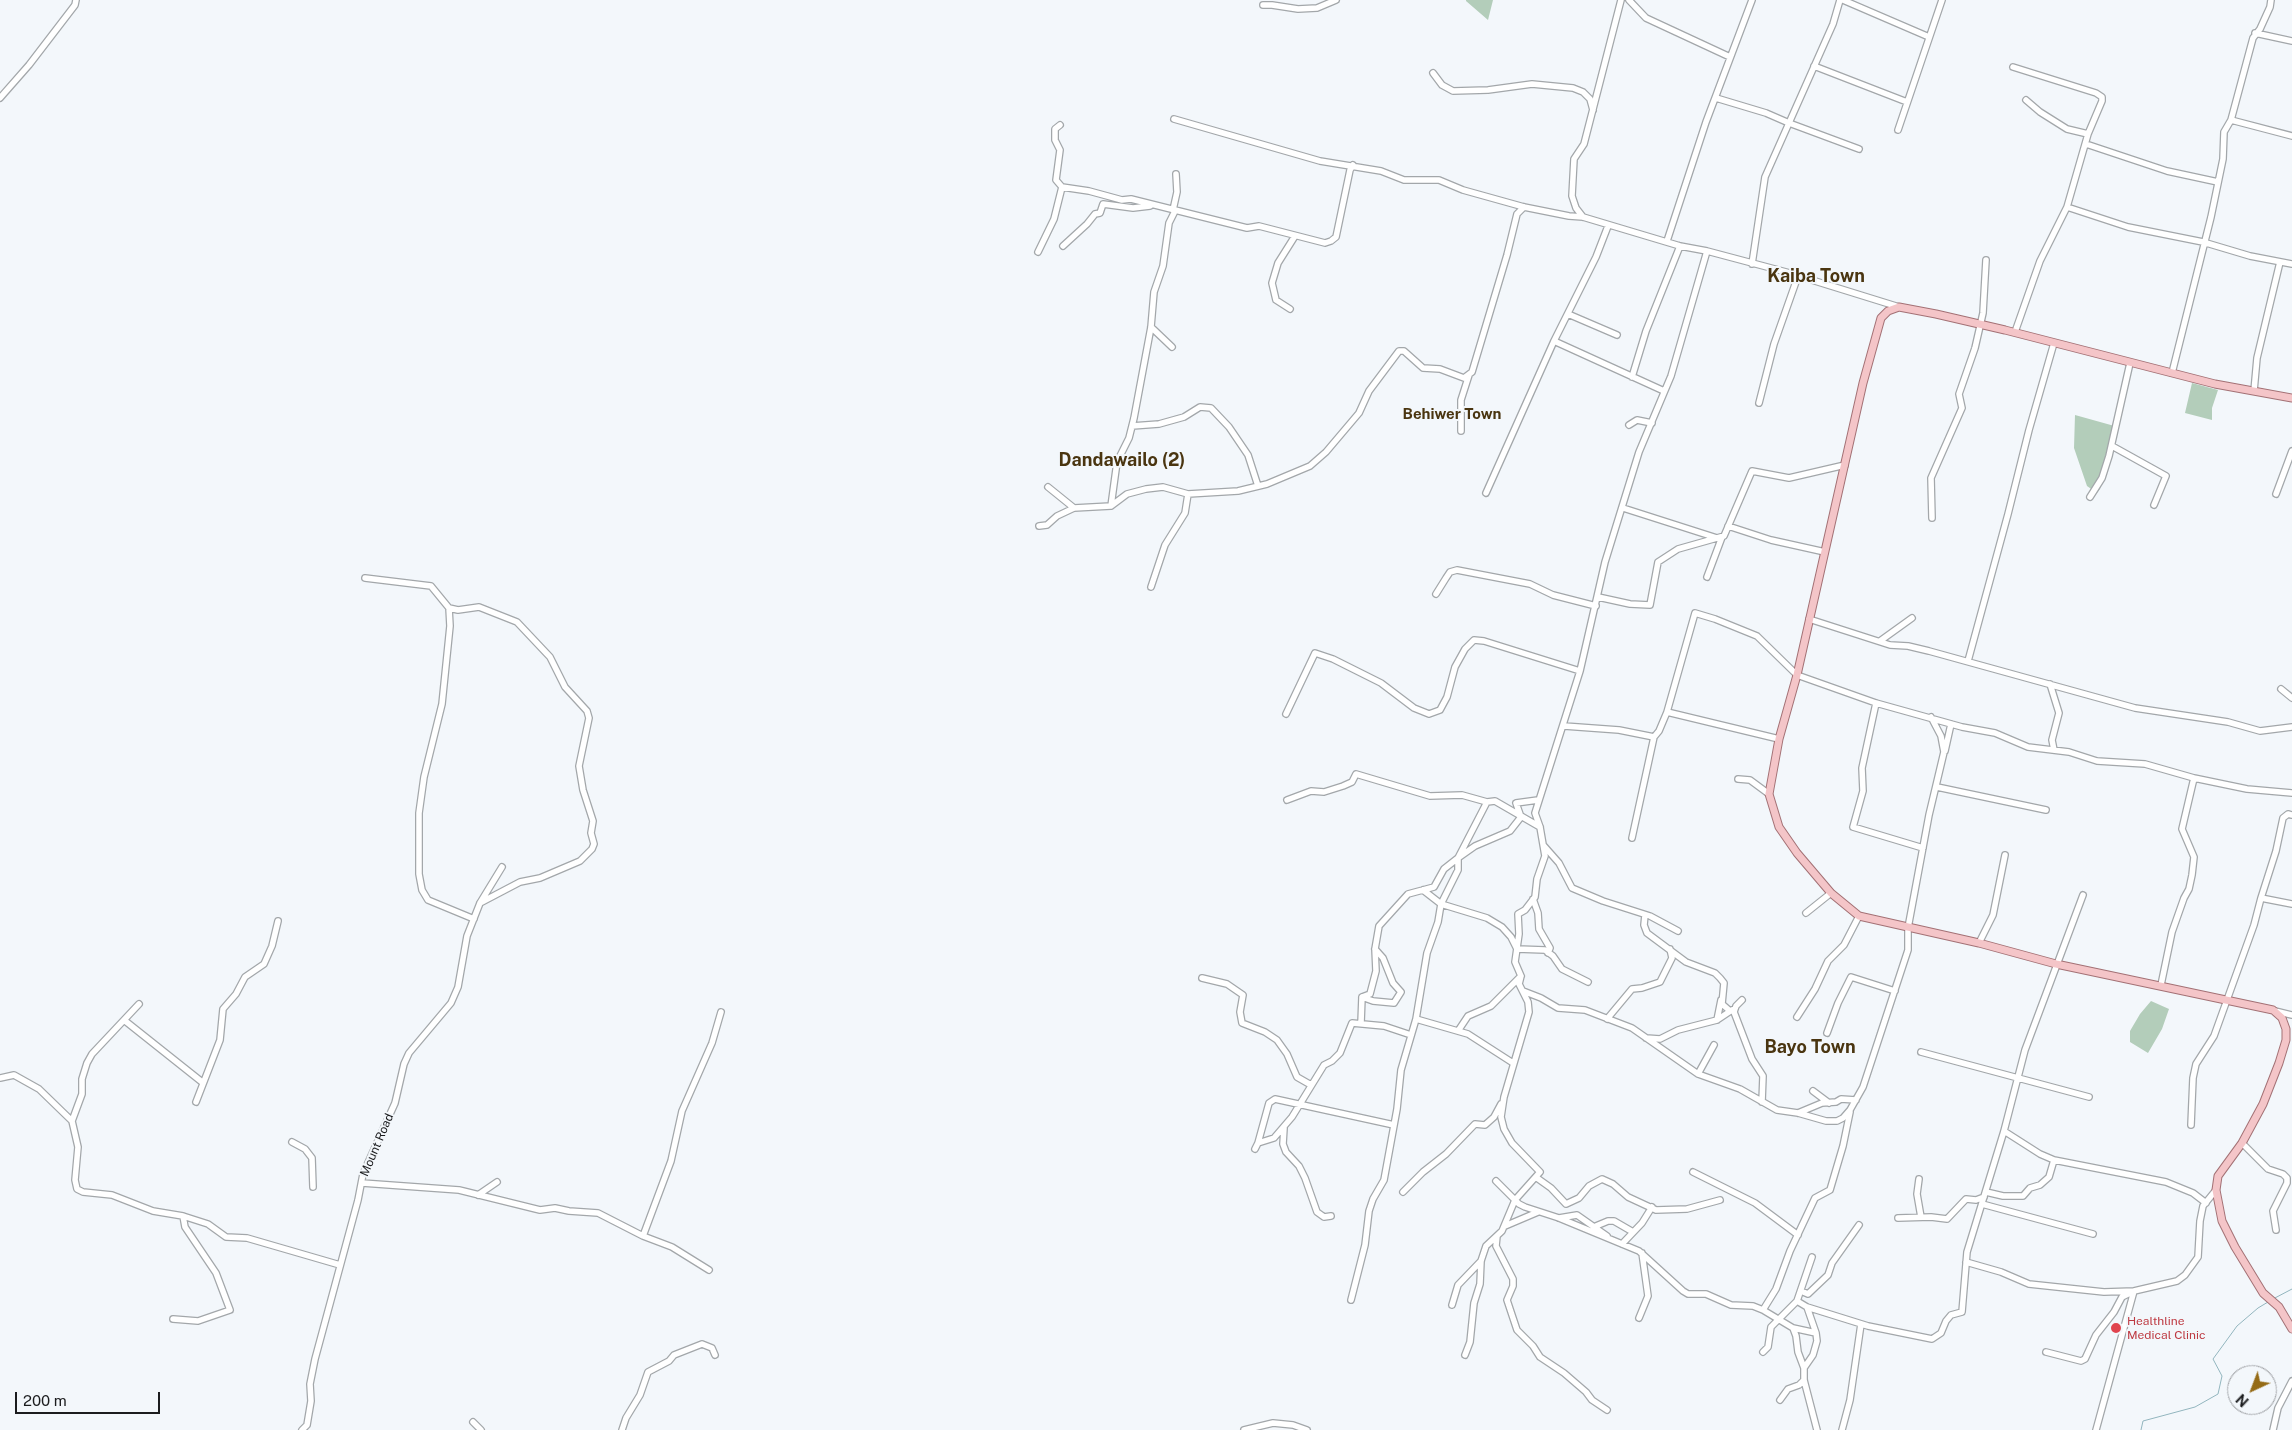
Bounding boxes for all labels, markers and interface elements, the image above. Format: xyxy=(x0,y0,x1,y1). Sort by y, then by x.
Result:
district label: Kaiba Town xyxy=(1767,265,1865,287)
district label: Behiwer Town xyxy=(1403,405,1501,423)
district label: Dandawailo (2) xyxy=(1059,449,1185,471)
district label: Bayo Town xyxy=(1764,1036,1856,1058)
street label: Mount Road xyxy=(357,1111,397,1179)
place label: Healthline Medical Clinic xyxy=(2127,1314,2205,1342)
marker: Healthline Medical Clinic xyxy=(2109,1321,2123,1335)
north arrow xyxy=(2227,1365,2277,1415)
scale bar xyxy=(18,1382,162,1414)
text: N xyxy=(2233,1391,2252,1410)
text: 200 m xyxy=(23,1392,67,1409)

